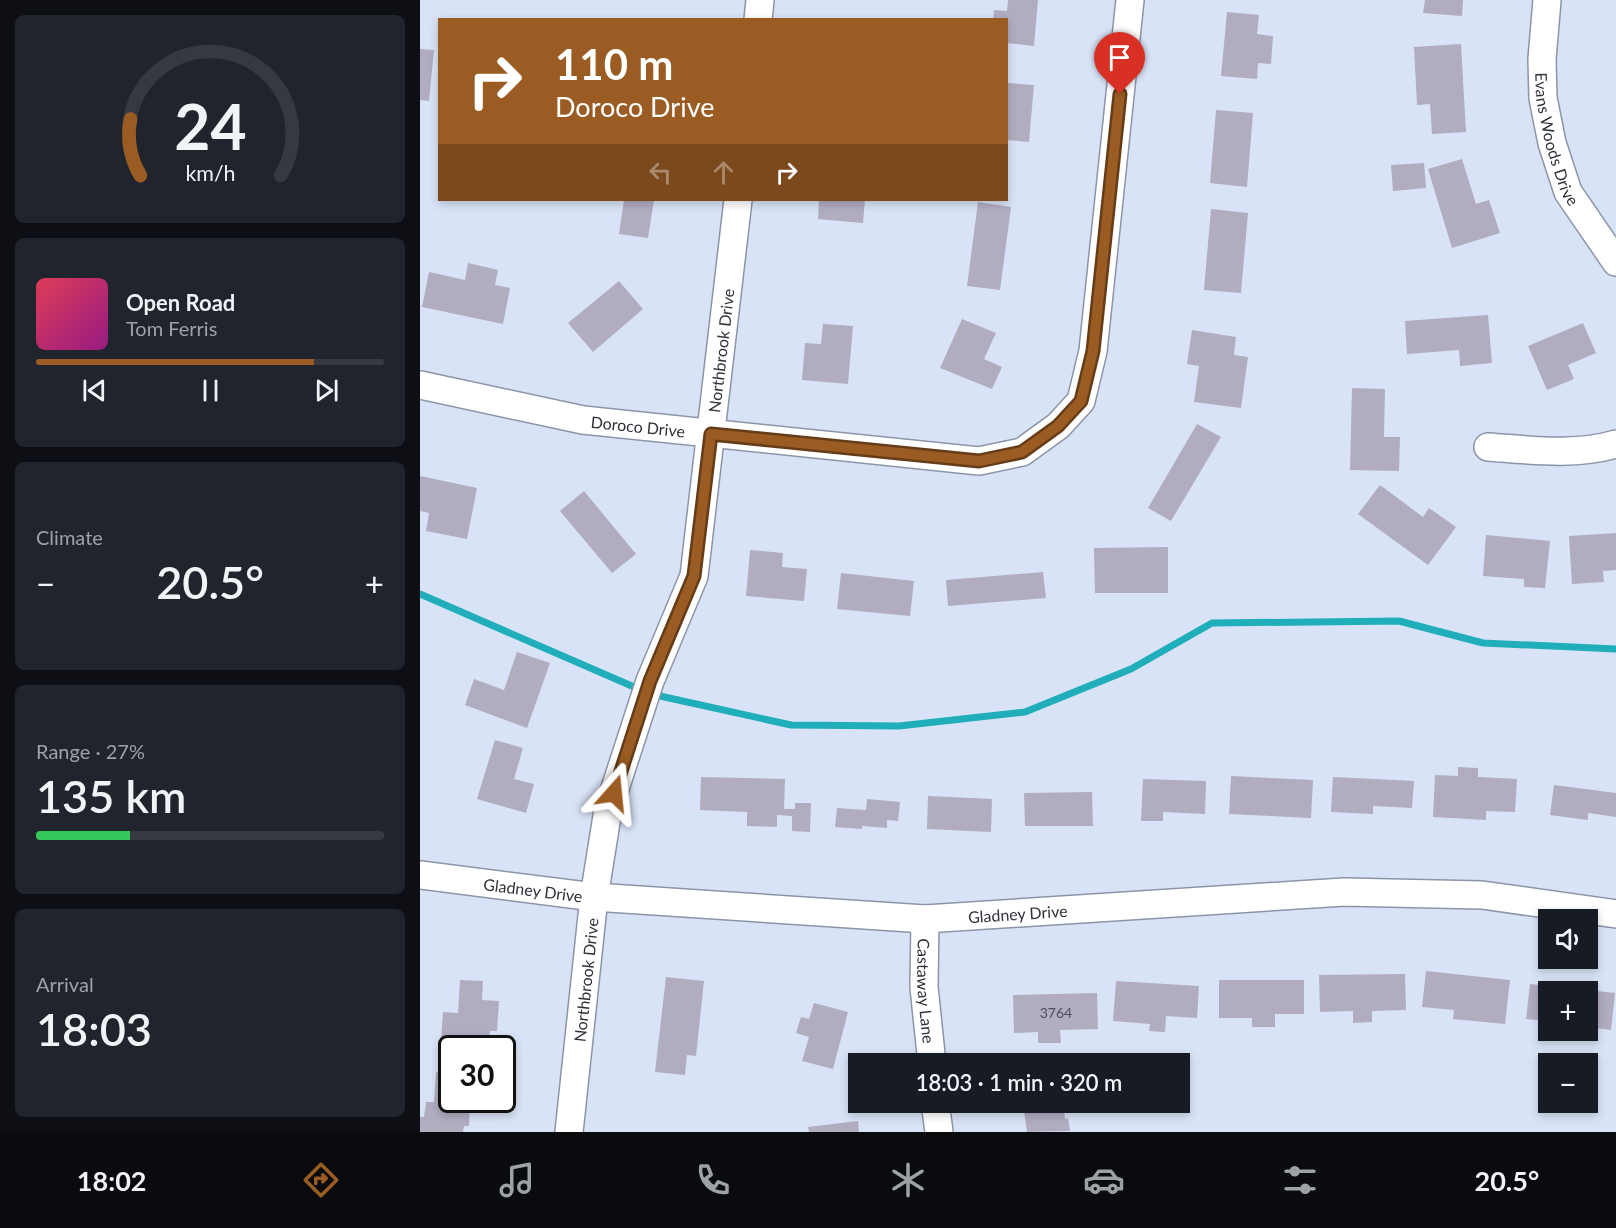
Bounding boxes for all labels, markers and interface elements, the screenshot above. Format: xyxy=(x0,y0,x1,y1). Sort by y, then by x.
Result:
pin xyxy=(1094,32,1145,94)
text: 110 m xyxy=(555,39,673,89)
icon: arrive xyxy=(1103,41,1136,74)
icon: right xyxy=(456,42,534,120)
street label: Evans Woods Drive xyxy=(1533,72,1584,209)
text: 24 xyxy=(174,88,246,163)
text: Doroco Drive xyxy=(555,90,714,123)
icon: left xyxy=(644,156,677,189)
icon: ahead xyxy=(707,156,740,189)
icon: right xyxy=(770,156,803,189)
text: km/h xyxy=(185,161,235,187)
street label: Northbrook Drive xyxy=(704,288,737,413)
text: Open Road xyxy=(126,289,235,316)
text: Tom Ferris xyxy=(126,316,217,340)
icon: previous xyxy=(78,374,111,407)
icon: pause xyxy=(194,374,227,407)
icon: next xyxy=(310,374,343,407)
street label: Doroco Drive xyxy=(590,411,686,440)
text: Climate xyxy=(36,525,103,549)
text: 20.5° xyxy=(156,555,264,609)
text: − xyxy=(36,563,55,603)
text: + xyxy=(365,563,384,603)
text: Range · 27% xyxy=(36,739,145,763)
position arrow xyxy=(582,761,646,825)
text: 135 km xyxy=(36,769,186,823)
street label: Gladney Drive xyxy=(482,874,584,905)
street label: Gladney Drive xyxy=(967,900,1068,926)
map controls xyxy=(1538,909,1598,1113)
button: sound xyxy=(1538,909,1598,969)
street label: Northbrook Drive xyxy=(569,917,601,1043)
street label: Castaway Lane xyxy=(914,938,939,1044)
text: Arrival xyxy=(36,972,94,996)
button: + xyxy=(1538,981,1598,1041)
text: 18:03 xyxy=(36,1002,152,1056)
house number: 3764 xyxy=(1040,1004,1072,1021)
speed limit sign: 30 xyxy=(438,1035,516,1113)
button: − xyxy=(1538,1053,1598,1113)
text: 18:03 · 1 min · 320 m xyxy=(916,1069,1122,1096)
icon: directions xyxy=(300,1159,342,1201)
icon: music xyxy=(496,1159,538,1201)
icon: phone xyxy=(692,1159,734,1201)
icon: climate xyxy=(887,1159,929,1201)
icon: car xyxy=(1083,1159,1125,1201)
icon: filters xyxy=(1279,1159,1321,1201)
text: 18:02 xyxy=(77,1164,146,1197)
text: 20.5° xyxy=(1474,1164,1539,1197)

